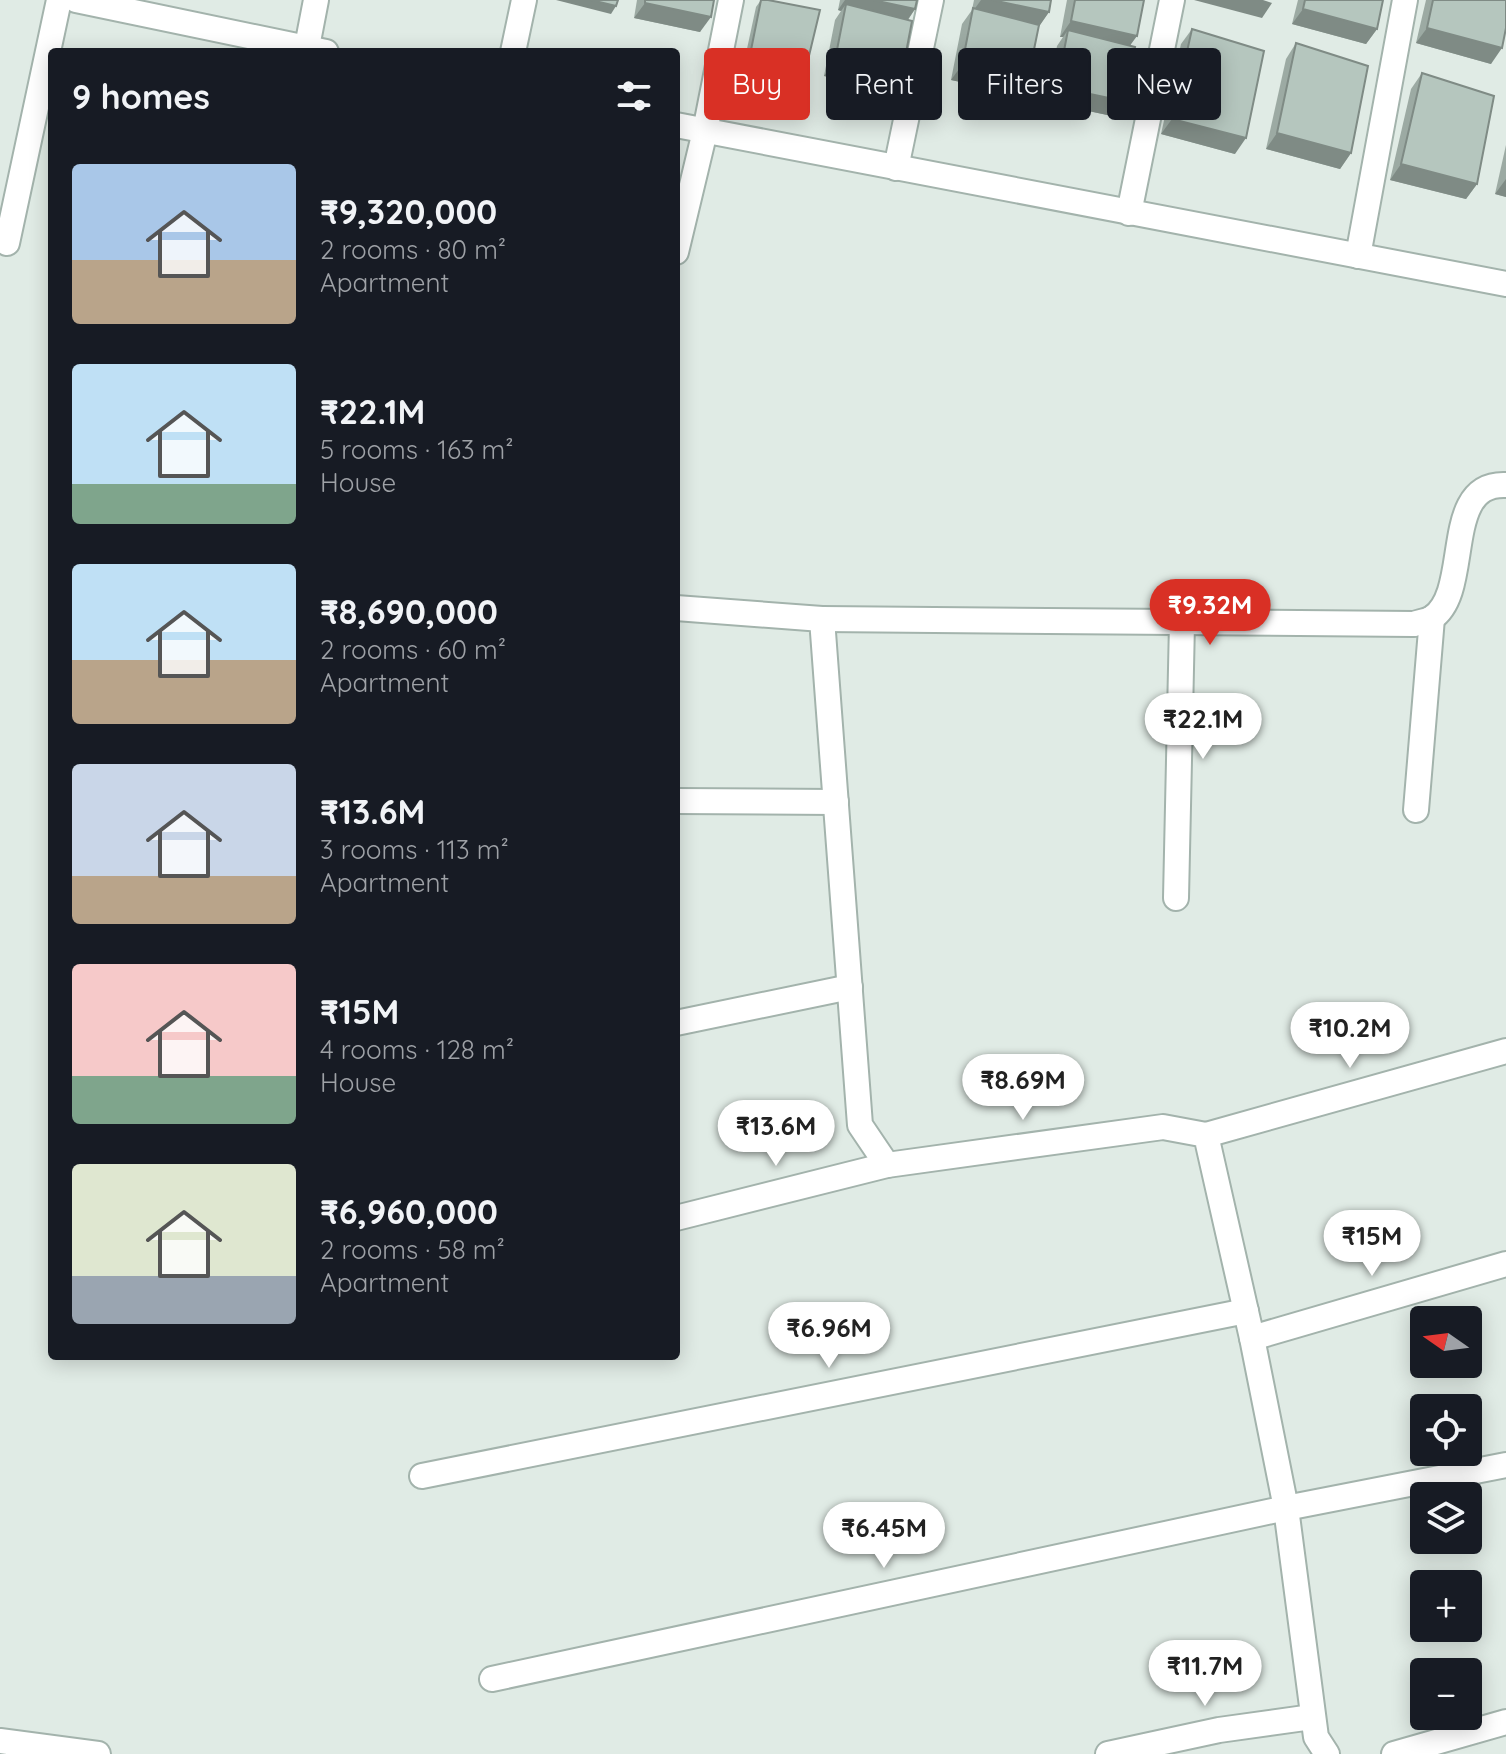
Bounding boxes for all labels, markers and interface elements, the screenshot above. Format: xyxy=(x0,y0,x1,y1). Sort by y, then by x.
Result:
chip: Buy xyxy=(704,48,810,120)
chip: Rent xyxy=(826,48,942,120)
chip: Filters xyxy=(958,48,1091,120)
chip: New xyxy=(1107,48,1221,120)
icon: filters xyxy=(612,74,656,118)
text: 9 homes xyxy=(72,75,210,118)
text: ₹9,320,000 xyxy=(320,190,497,233)
icon: home xyxy=(136,196,232,292)
text: 2 rooms · 80 m² xyxy=(320,233,506,266)
text: Apartment xyxy=(320,266,449,299)
text: ₹22.1M xyxy=(320,390,425,433)
icon: home xyxy=(136,396,232,492)
text: 5 rooms · 163 m² xyxy=(320,433,514,466)
text: House xyxy=(320,466,396,499)
pin: ₹9.32M xyxy=(1145,579,1275,647)
text: ₹9.32M xyxy=(1168,588,1252,621)
text: ₹8,690,000 xyxy=(320,590,498,633)
icon: home xyxy=(136,596,232,692)
text: 2 rooms · 60 m² xyxy=(320,633,506,666)
text: Apartment xyxy=(320,666,449,699)
pin: ₹22.1M xyxy=(1138,693,1268,761)
text: ₹22.1M xyxy=(1163,702,1243,735)
text: ₹13.6M xyxy=(320,790,425,833)
icon: home xyxy=(136,796,232,892)
text: 3 rooms · 113 m² xyxy=(320,833,509,866)
text: Apartment xyxy=(320,866,449,899)
text: ₹15M xyxy=(320,990,399,1033)
icon: home xyxy=(136,996,232,1092)
pin: ₹10.2M xyxy=(1285,1002,1415,1070)
text: ₹10.2M xyxy=(1308,1011,1392,1044)
text: 4 rooms · 128 m² xyxy=(320,1033,514,1066)
pin: ₹8.69M xyxy=(958,1054,1088,1122)
text: ₹8.69M xyxy=(980,1063,1066,1096)
text: House xyxy=(320,1066,396,1099)
pin: ₹13.6M xyxy=(711,1100,841,1168)
text: ₹13.6M xyxy=(736,1109,816,1142)
text: ₹6,960,000 xyxy=(320,1190,498,1233)
icon: home xyxy=(136,1196,232,1292)
pin: ₹15M xyxy=(1325,1210,1419,1278)
text: ₹15M xyxy=(1342,1219,1402,1252)
text: 2 rooms · 58 m² xyxy=(320,1233,505,1266)
text: Apartment xyxy=(320,1266,449,1299)
pin: ₹6.96M xyxy=(764,1302,894,1370)
north arrow xyxy=(1410,1306,1482,1378)
map controls xyxy=(1410,1306,1482,1730)
text: ₹6.96M xyxy=(786,1311,872,1344)
button: locate xyxy=(1410,1394,1482,1466)
button: layers xyxy=(1410,1482,1482,1554)
pin: ₹6.45M xyxy=(819,1502,949,1570)
text: ₹6.45M xyxy=(841,1511,927,1544)
button: + xyxy=(1410,1570,1482,1642)
pin: ₹11.7M xyxy=(1140,1640,1270,1708)
text: ₹11.7M xyxy=(1167,1649,1243,1682)
button: − xyxy=(1410,1658,1482,1730)

